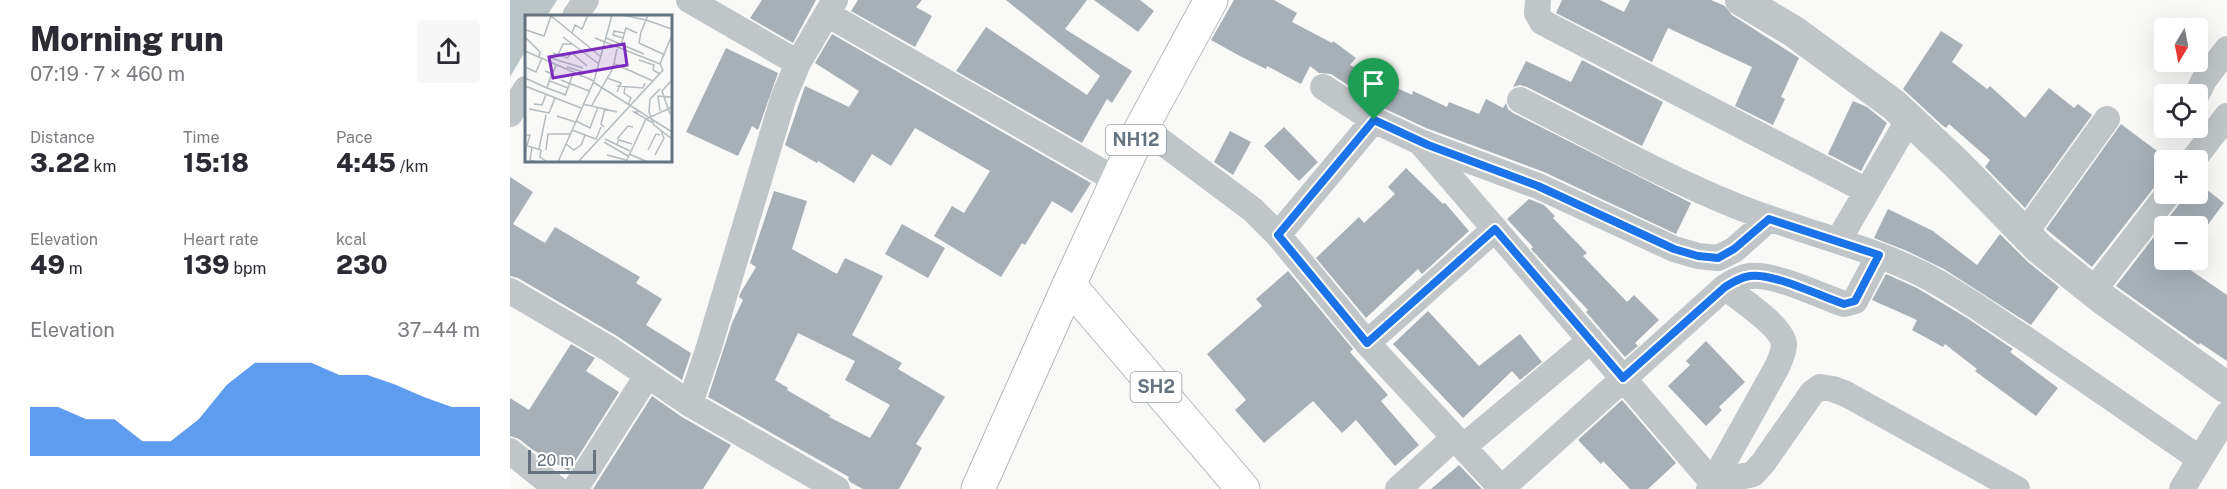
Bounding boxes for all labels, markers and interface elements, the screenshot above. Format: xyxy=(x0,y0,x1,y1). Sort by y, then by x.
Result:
inset map xyxy=(525,15,672,162)
north arrow xyxy=(2154,18,2208,72)
map controls xyxy=(2154,18,2208,270)
text: Morning run xyxy=(30,20,224,58)
button: share xyxy=(417,20,480,83)
pin xyxy=(1348,58,1399,120)
text: 07:19 · 7 × 460 m xyxy=(30,62,185,86)
icon: arrive xyxy=(1357,67,1390,100)
button: locate xyxy=(2154,84,2208,138)
road number: NH12 xyxy=(1106,125,1166,155)
text: Distance xyxy=(30,128,95,147)
text: Time xyxy=(183,128,219,147)
text: Pace xyxy=(336,128,373,147)
text: 3.22 xyxy=(30,147,90,178)
text: 15:18 xyxy=(183,147,249,178)
text: 4:45 xyxy=(336,147,396,178)
button: + xyxy=(2154,150,2208,204)
text: km xyxy=(90,157,116,176)
text: /km xyxy=(396,157,428,176)
button: − xyxy=(2154,216,2208,270)
text: Elevation xyxy=(30,230,98,249)
text: Heart rate xyxy=(183,230,259,249)
text: kcal xyxy=(336,230,367,249)
text: 49 xyxy=(30,249,65,280)
text: 139 xyxy=(183,249,230,280)
text: 230 xyxy=(336,249,388,280)
text: m xyxy=(65,259,83,278)
text: bpm xyxy=(230,259,266,278)
text: Elevation xyxy=(30,318,115,342)
text: 37–44 m xyxy=(397,318,480,342)
road number: SH2 xyxy=(1130,372,1182,402)
scale bar xyxy=(528,447,596,474)
text: 20 m xyxy=(537,451,574,470)

